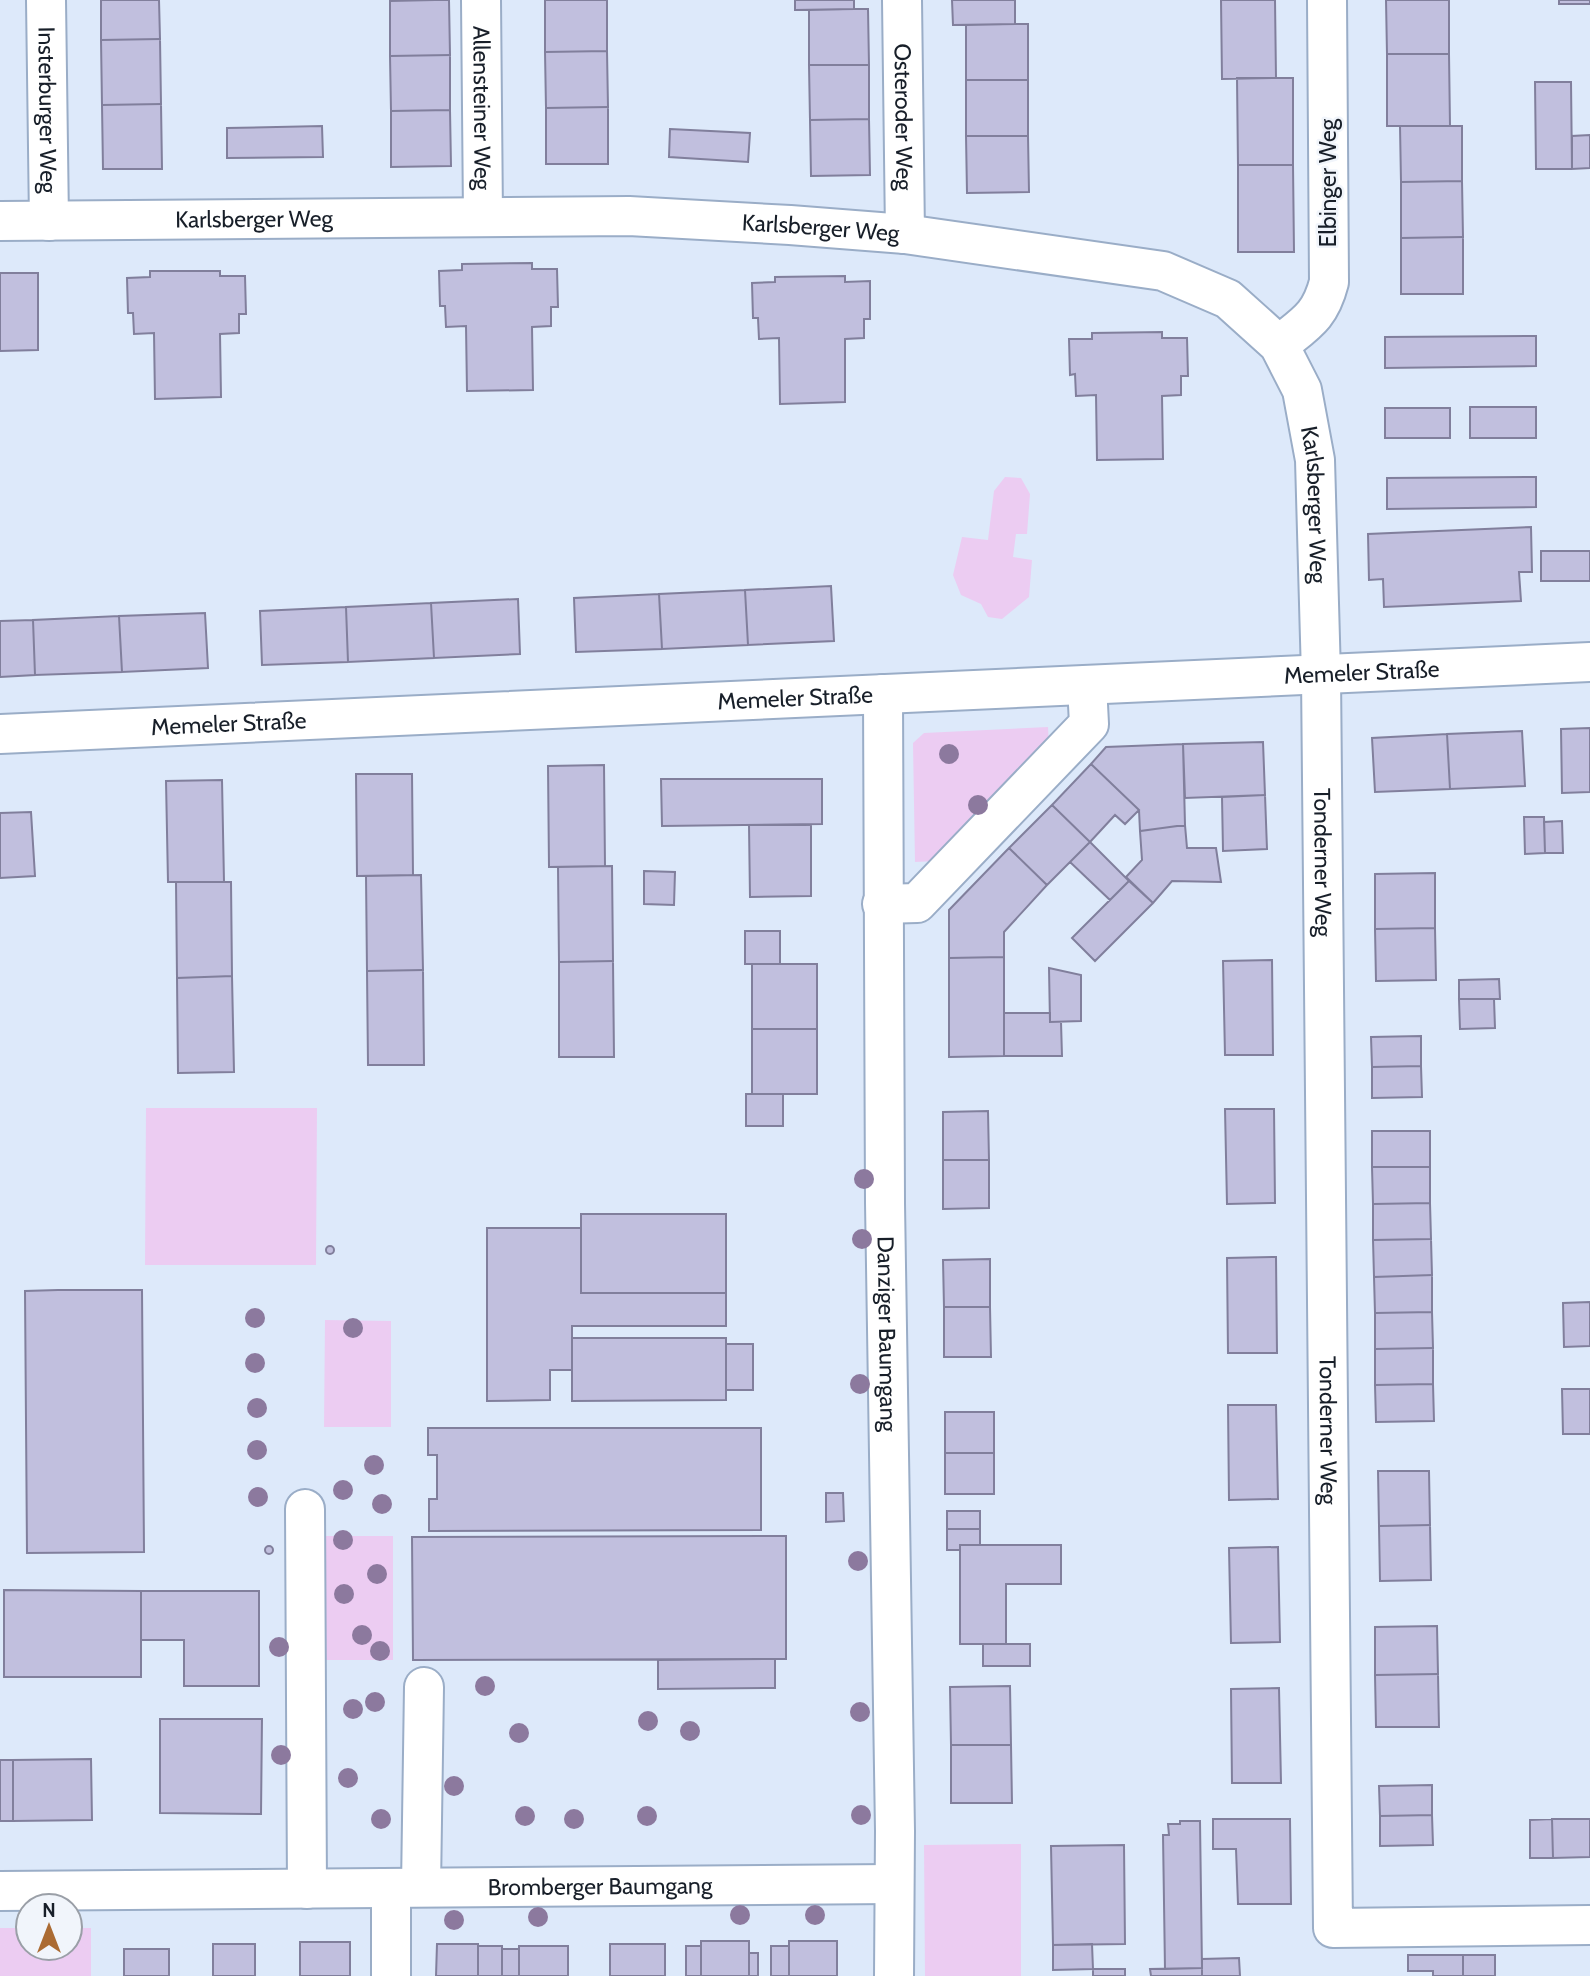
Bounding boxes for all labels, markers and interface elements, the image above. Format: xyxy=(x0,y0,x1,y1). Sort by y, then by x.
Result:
street label: Allensteiner Weg xyxy=(467,26,497,191)
street label: Insterburger Weg xyxy=(32,27,63,194)
street label: Osteroder Weg xyxy=(889,43,918,191)
street label: Elbinger Weg xyxy=(1314,118,1342,247)
street label: Karlsberger Weg xyxy=(175,204,334,234)
street label: Karlsberger Weg xyxy=(741,208,901,248)
street label: Karlsberger Weg xyxy=(1295,424,1332,584)
street label: Memeler Straße xyxy=(1283,655,1440,690)
street label: Memeler Straße xyxy=(717,680,874,715)
street label: Memeler Straße xyxy=(150,706,307,741)
street label: Tonderner Weg xyxy=(1308,788,1338,938)
street label: Danziger Baumgang xyxy=(872,1236,903,1433)
street label: Tonderner Weg xyxy=(1314,1356,1343,1506)
street label: Bromberger Baumgang xyxy=(488,1871,713,1901)
north arrow xyxy=(14,1892,84,1962)
text: N xyxy=(42,1899,56,1922)

